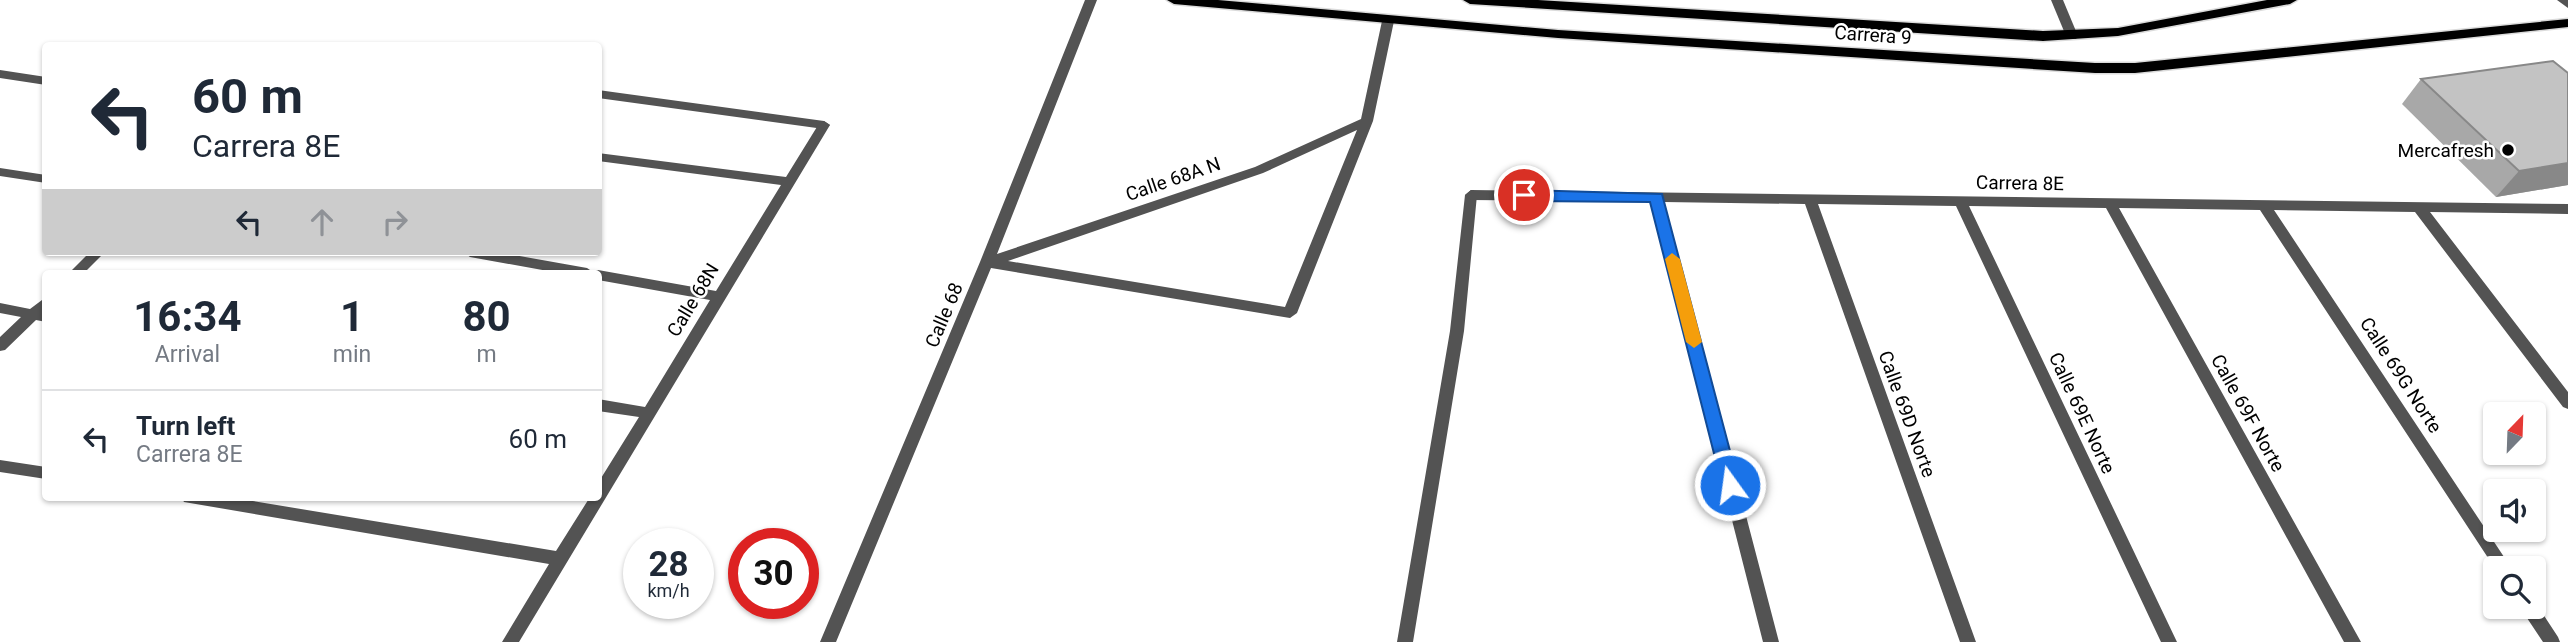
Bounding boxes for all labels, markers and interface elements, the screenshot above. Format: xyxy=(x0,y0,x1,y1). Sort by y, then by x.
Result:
street label: Carrera 9 xyxy=(1834,21,1912,49)
text: 60 m xyxy=(192,68,303,125)
icon: left xyxy=(77,70,168,161)
text: Carrera 8E xyxy=(192,127,340,165)
place label: Mercafresh xyxy=(2398,139,2494,162)
marker: Mercafresh xyxy=(2500,142,2516,158)
street label: Calle 68A N xyxy=(1123,152,1223,206)
pin xyxy=(1494,165,1554,225)
street label: Carrera 8E xyxy=(1976,171,2064,195)
icon: arrive xyxy=(1505,176,1543,214)
icon: left xyxy=(230,203,268,241)
icon: ahead xyxy=(303,203,341,241)
icon: right xyxy=(376,203,414,241)
street label: Calle 68N xyxy=(662,259,724,341)
street label: Calle 68 xyxy=(920,279,968,351)
text: 16:34 xyxy=(133,292,242,341)
text: 1 xyxy=(340,292,364,341)
text: 80 xyxy=(463,292,511,341)
street label: Calle 69G Norte xyxy=(2355,313,2447,437)
text: Arrival xyxy=(155,341,220,368)
text: min xyxy=(333,341,371,368)
text: m xyxy=(477,341,497,368)
street label: Calle 69D Norte xyxy=(1873,348,1941,480)
street label: Calle 69E Norte xyxy=(2044,349,2120,477)
street label: Calle 69F Norte xyxy=(2206,350,2290,476)
north arrow xyxy=(2483,402,2546,466)
map controls xyxy=(2483,402,2546,619)
text: Turn left xyxy=(136,411,235,441)
icon: left xyxy=(77,420,115,458)
text: 60 m xyxy=(509,424,567,454)
text: Carrera 8E xyxy=(136,441,243,468)
position arrow xyxy=(1693,448,1767,522)
button: sound xyxy=(2483,479,2546,542)
speed limit sign: 30 xyxy=(728,528,819,619)
text: 28 xyxy=(648,544,689,585)
button: search xyxy=(2483,556,2546,619)
text: km/h xyxy=(647,580,690,601)

